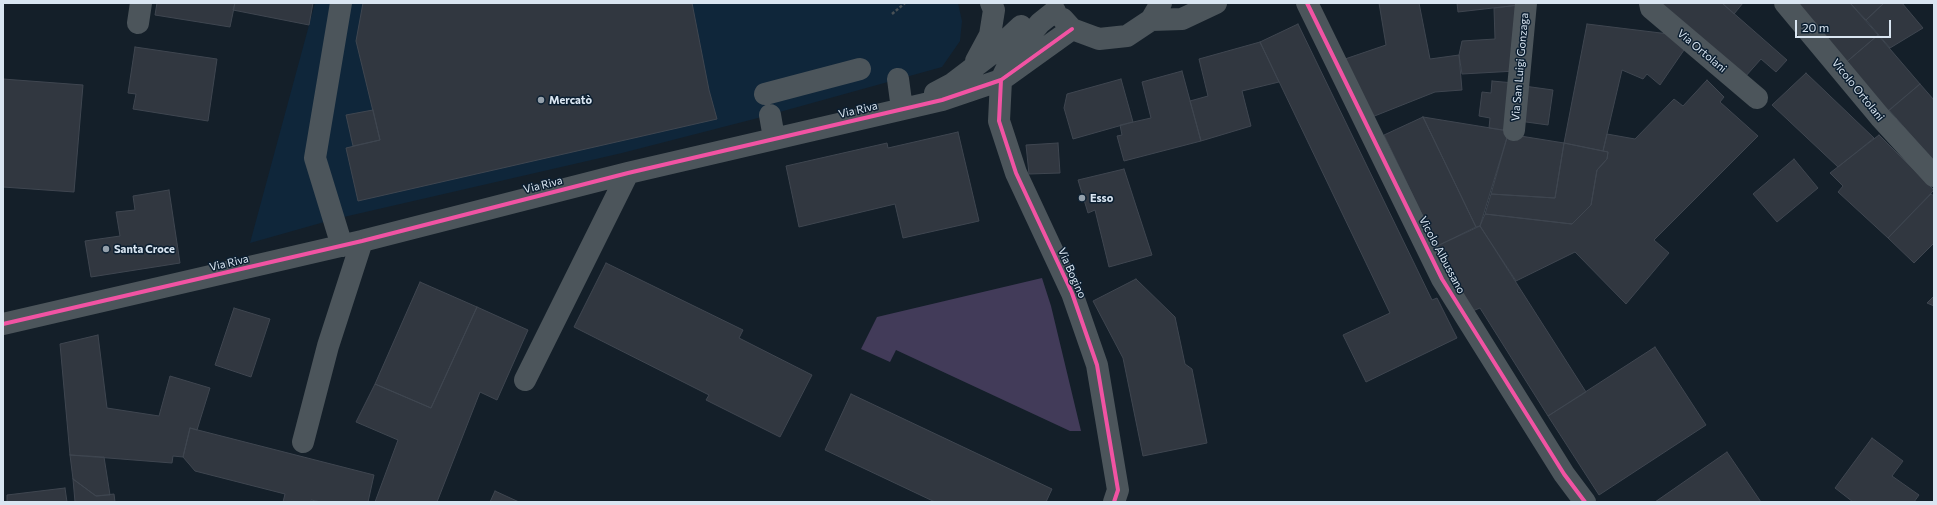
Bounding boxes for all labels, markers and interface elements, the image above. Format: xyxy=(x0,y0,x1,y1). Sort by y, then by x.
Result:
street label: Via San Luigi Gonzaga xyxy=(1509,12,1531,122)
scale bar xyxy=(1797,12,1893,38)
text: 20 m xyxy=(1802,20,1829,34)
street label: Via Ortolani xyxy=(1675,27,1729,75)
street label: Vicolo Ortolani xyxy=(1829,56,1887,124)
place label: Mercatò xyxy=(549,93,592,107)
marker: Mercatò xyxy=(536,95,546,105)
street label: Via Riva xyxy=(837,99,879,121)
street label: Via Riva xyxy=(522,174,564,196)
place label: Esso xyxy=(1090,191,1113,205)
marker: Esso xyxy=(1077,193,1087,203)
street label: Vicolo Albussano xyxy=(1416,214,1468,296)
place label: Santa Croce xyxy=(114,242,175,256)
marker: Santa Croce xyxy=(101,244,111,254)
street label: Via Bogino xyxy=(1055,246,1089,300)
street label: Via Riva xyxy=(208,252,250,274)

